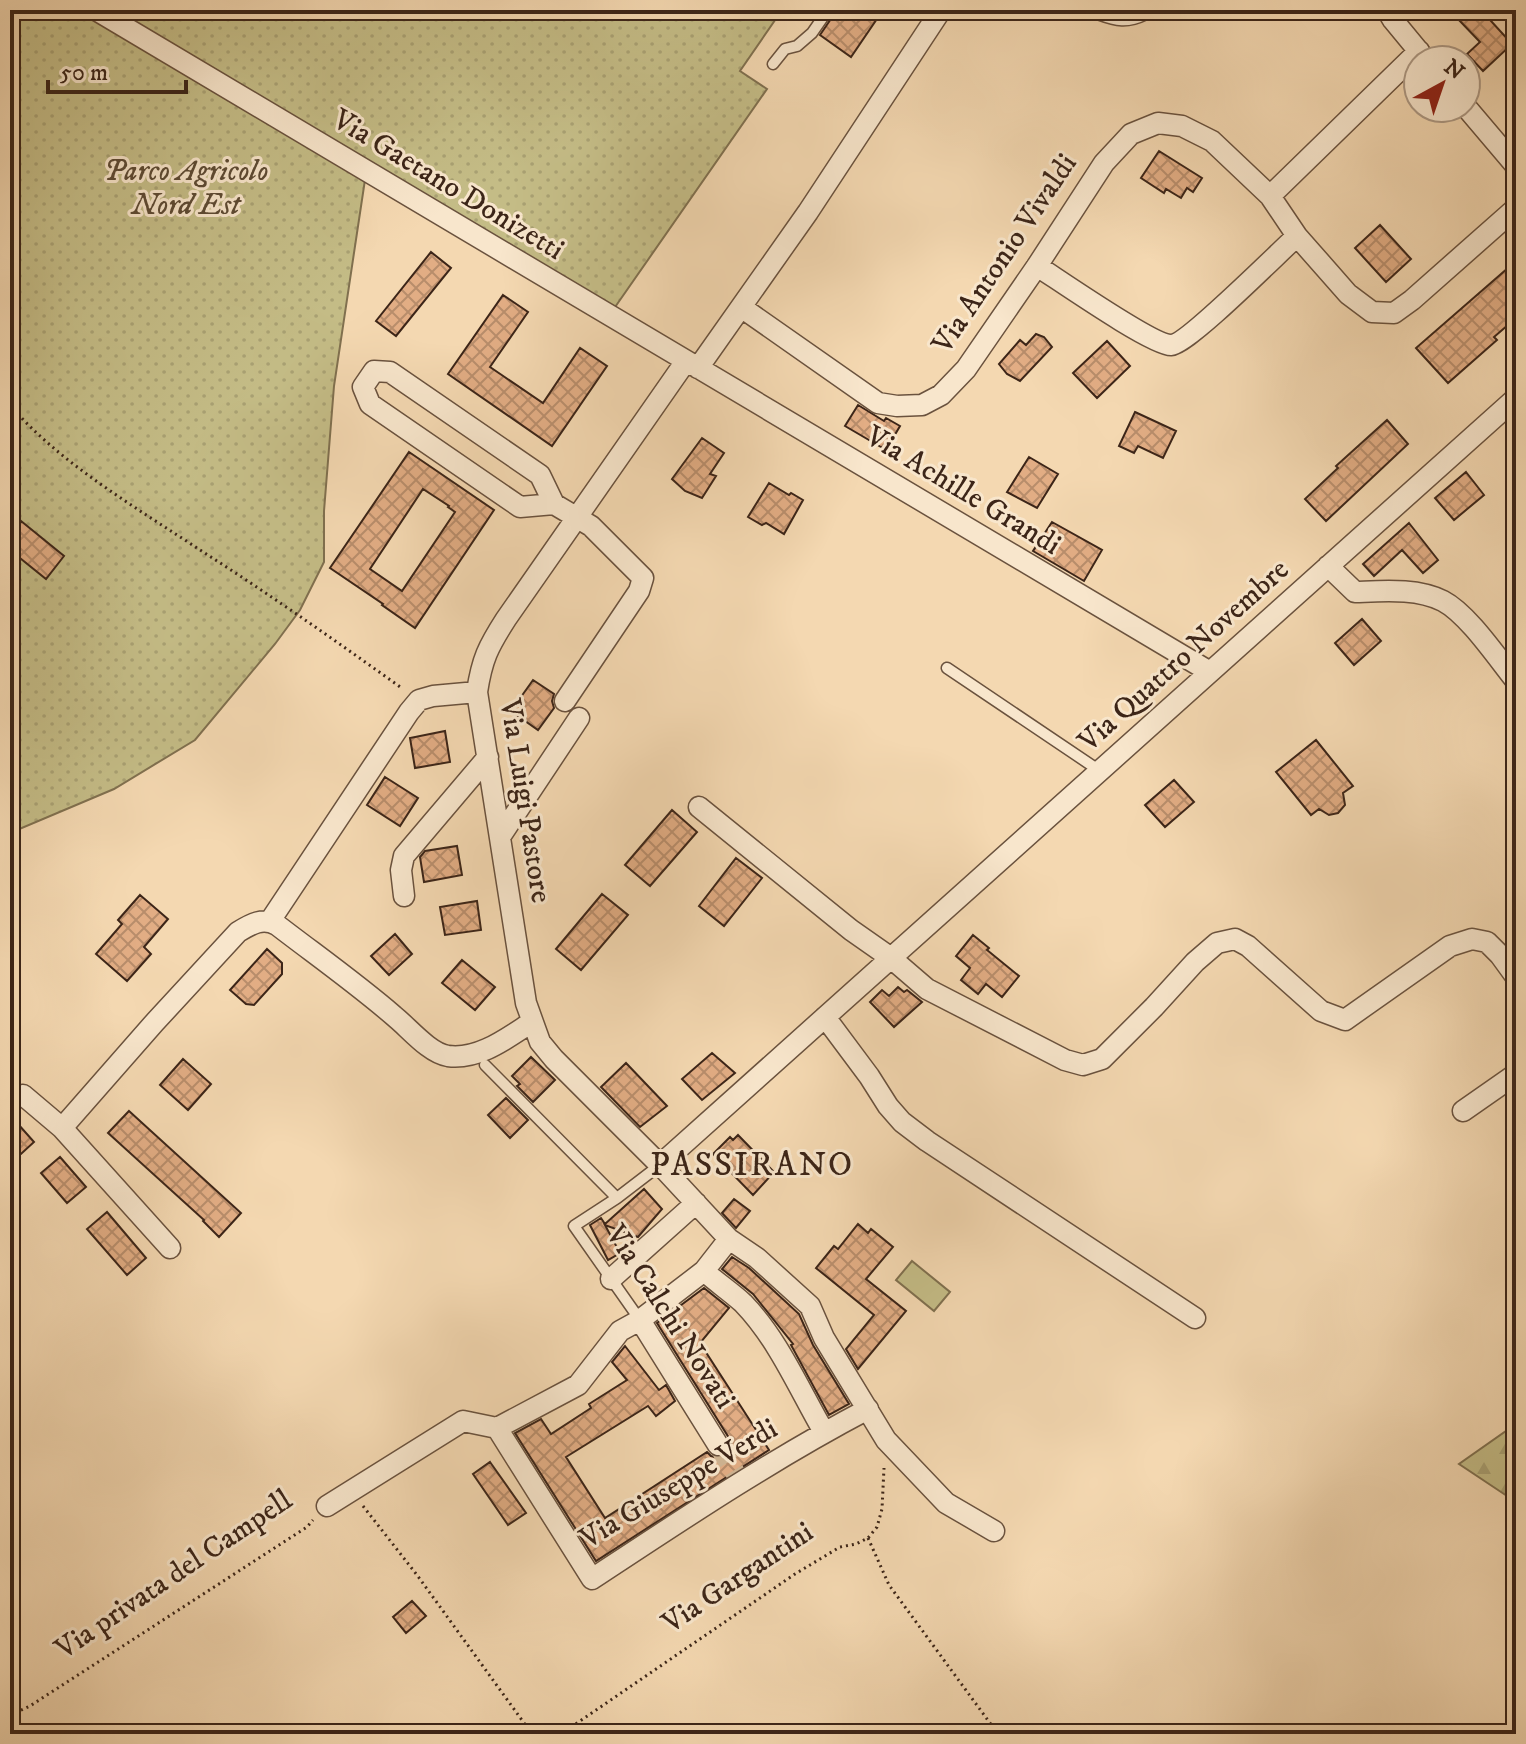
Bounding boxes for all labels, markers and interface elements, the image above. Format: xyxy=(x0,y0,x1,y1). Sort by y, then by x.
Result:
scale bar xyxy=(48,44,186,94)
north arrow xyxy=(1402,44,1482,124)
text: N xyxy=(1438,54,1469,86)
text: 50 m xyxy=(60,58,108,88)
street label: Via Gaetano Donizetti xyxy=(325,101,570,269)
street label: Via Antonio Vivaldi xyxy=(924,147,1086,362)
park label: Parco Agricolo Nord Est xyxy=(104,153,268,224)
street label: Via Achille Grandi xyxy=(858,418,1067,564)
street label: Via Quattro Novembre xyxy=(1070,552,1297,761)
street label: Via Luigi Pastore xyxy=(490,695,559,906)
district label: PASSIRANO xyxy=(650,1144,854,1186)
street label: Via Calchi Novati xyxy=(596,1217,743,1416)
street label: Via Giuseppe Verdi xyxy=(573,1411,784,1558)
street label: Via privata del Campell xyxy=(48,1482,300,1669)
street label: Via Gargantini xyxy=(655,1514,821,1643)

